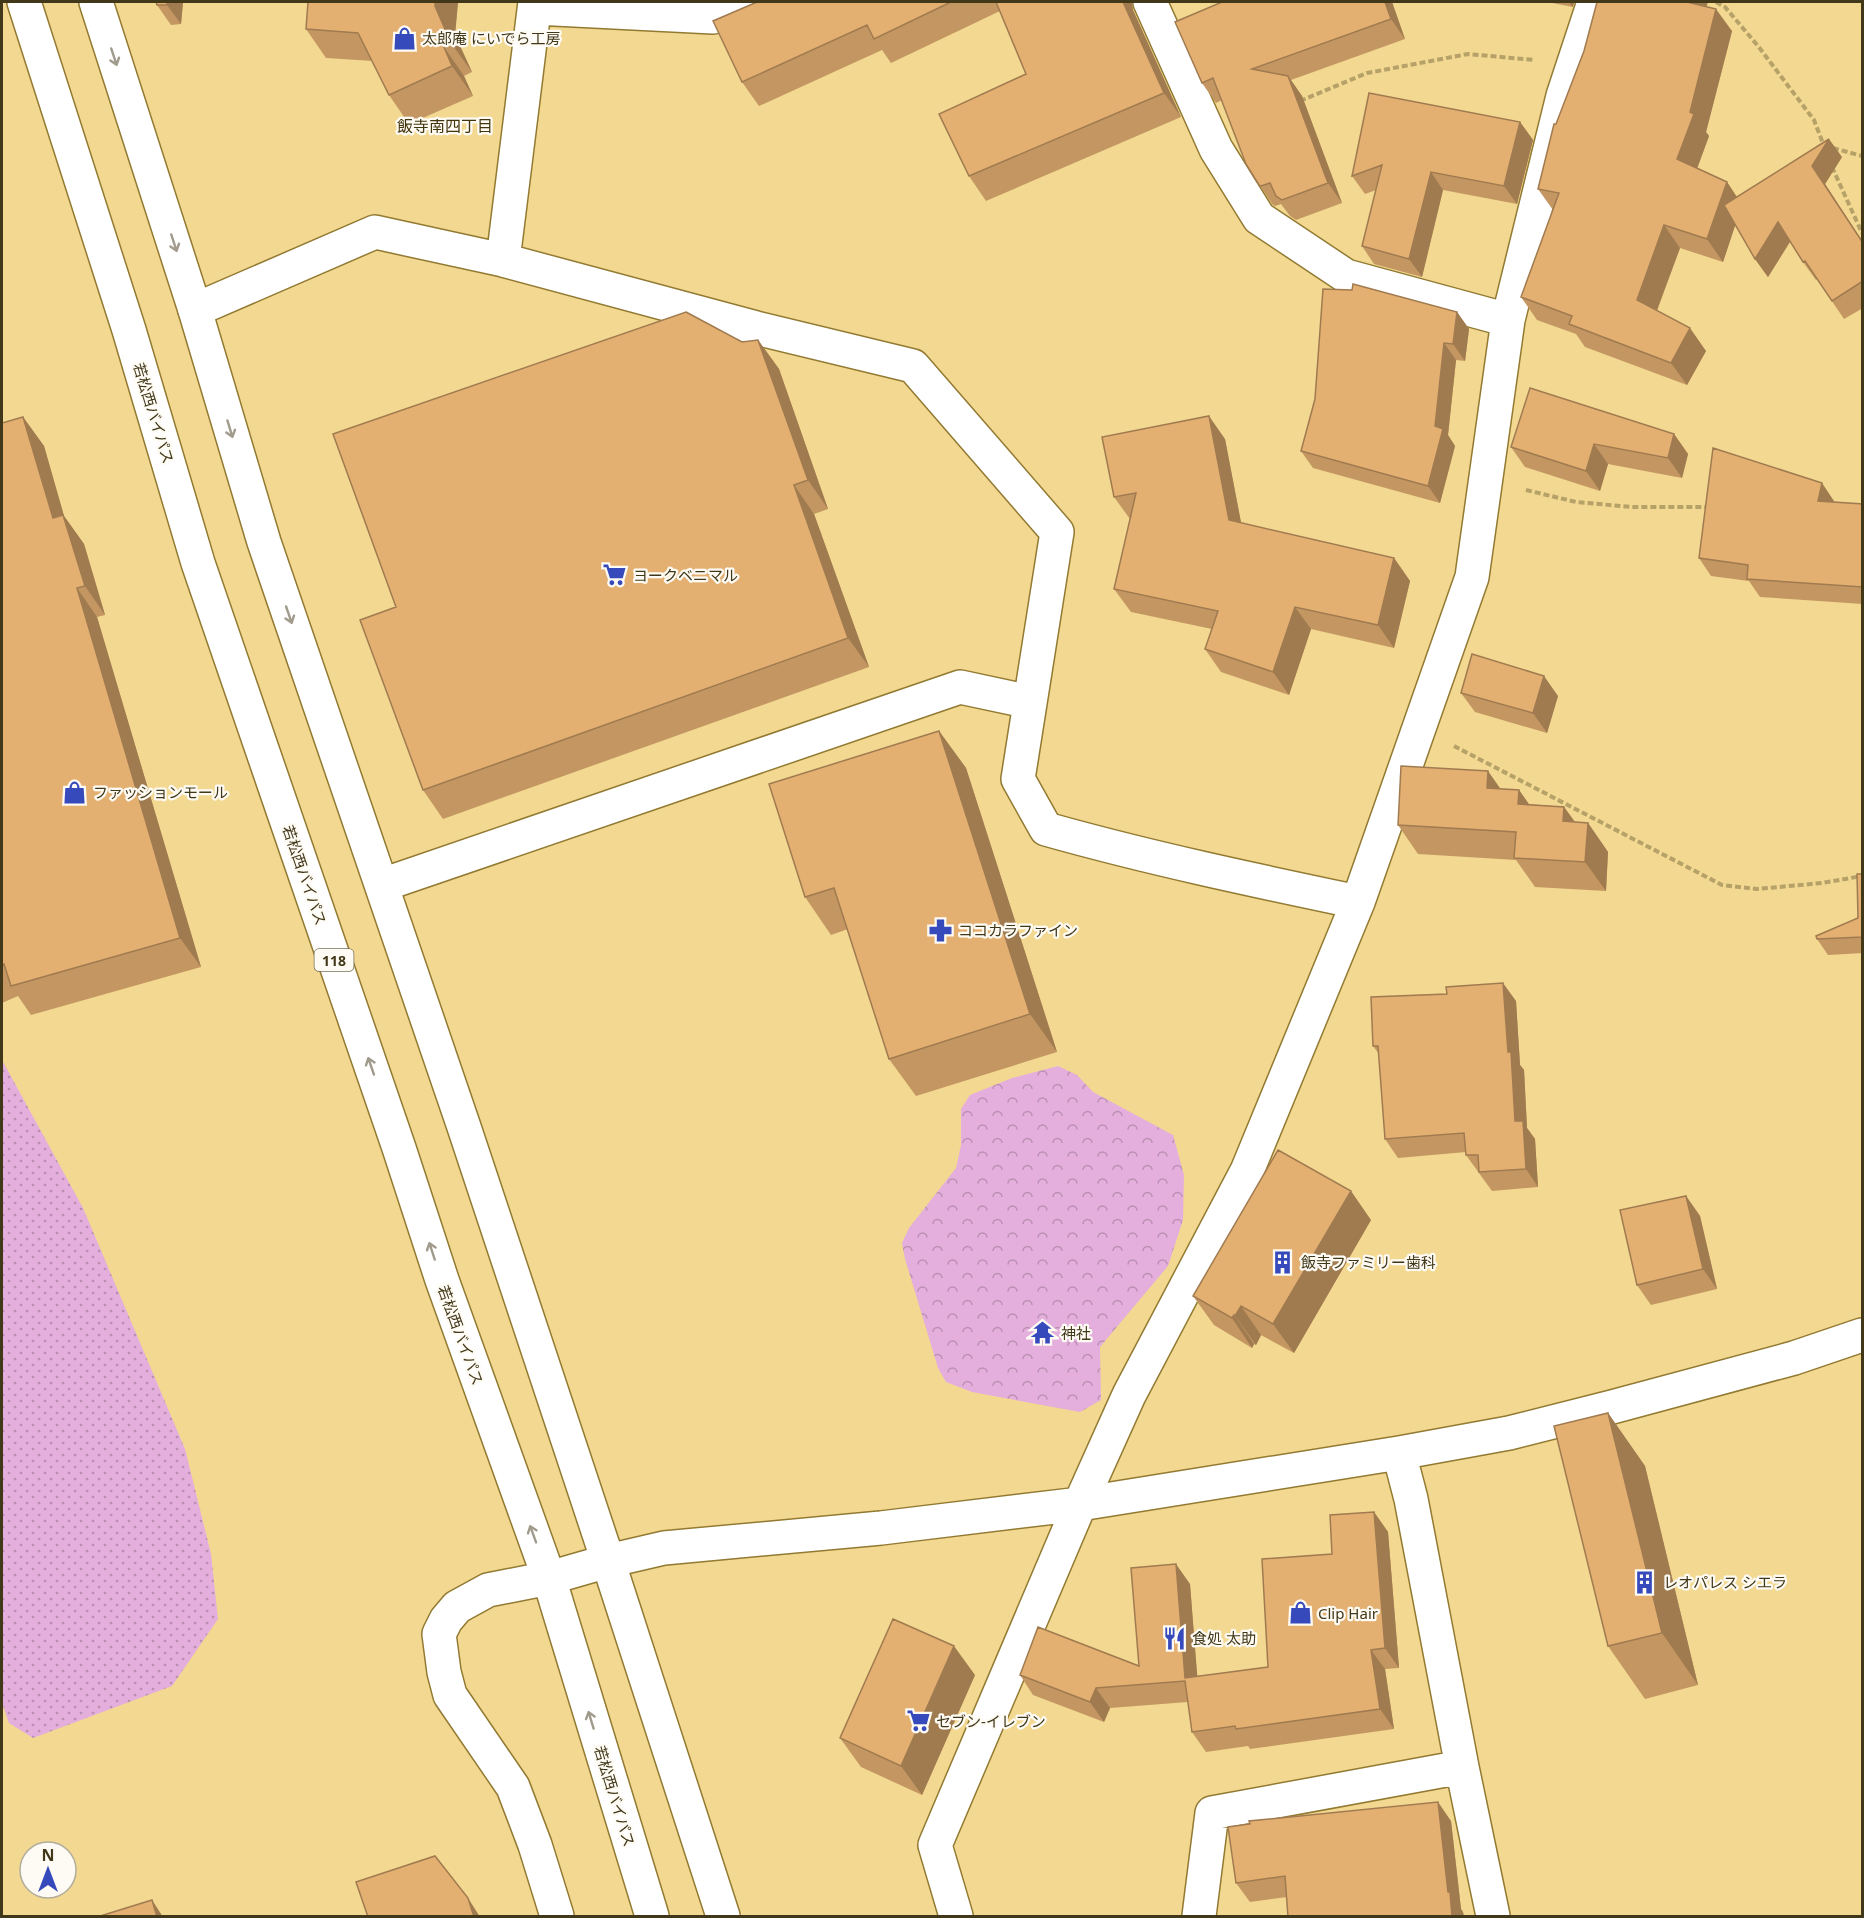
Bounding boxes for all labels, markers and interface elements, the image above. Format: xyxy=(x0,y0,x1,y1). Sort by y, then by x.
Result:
shop icon: 太郎庵 にいでら工房 xyxy=(391,25,417,51)
place label: 太郎庵 にいでら工房 xyxy=(422,28,560,48)
one-way arrow xyxy=(109,47,120,66)
district label: 飯寺南四丁目 xyxy=(397,115,493,137)
one-way arrow xyxy=(169,233,180,252)
street label: 若松西バイパス xyxy=(129,360,179,466)
one-way arrow xyxy=(225,420,236,439)
supermarket icon: ヨークベニマル xyxy=(602,562,628,588)
place label: ヨークベニマル xyxy=(633,565,738,585)
one-way arrow xyxy=(285,605,296,624)
shop icon: ファッションモール xyxy=(62,779,88,805)
place label: ファッションモール xyxy=(93,782,228,802)
street label: 若松西バイパス xyxy=(279,822,331,928)
pharmacy icon: ココカラファイン xyxy=(927,917,953,943)
place label: ココカラファイン xyxy=(958,920,1078,940)
road number: 118 xyxy=(314,949,354,971)
one-way arrow xyxy=(364,1057,375,1076)
one-way arrow xyxy=(426,1242,437,1261)
building icon: 飯寺ファミリー歯科 xyxy=(1270,1249,1296,1275)
place label: 飯寺ファミリー歯科 xyxy=(1301,1252,1436,1272)
street label: 若松西バイパス xyxy=(434,1282,488,1388)
temple icon: 神社 xyxy=(1030,1320,1056,1346)
place label: 神社 xyxy=(1061,1323,1091,1343)
one-way arrow xyxy=(527,1525,538,1544)
building icon: レオパレス シエラ xyxy=(1632,1569,1658,1595)
place label: レオパレス シエラ xyxy=(1663,1572,1787,1592)
shop icon: Clip Hair xyxy=(1287,1600,1313,1626)
place label: Clip Hair xyxy=(1318,1603,1378,1623)
restaurant icon: 食処 太助 xyxy=(1161,1625,1187,1651)
place label: 食処 太助 xyxy=(1192,1628,1256,1648)
supermarket icon: セブン-イレブン xyxy=(905,1708,931,1734)
one-way arrow xyxy=(585,1711,596,1730)
place label: セブン-イレブン xyxy=(936,1711,1046,1731)
street label: 若松西バイパス xyxy=(590,1743,640,1849)
north arrow xyxy=(18,1840,78,1900)
text: N xyxy=(41,1844,55,1866)

